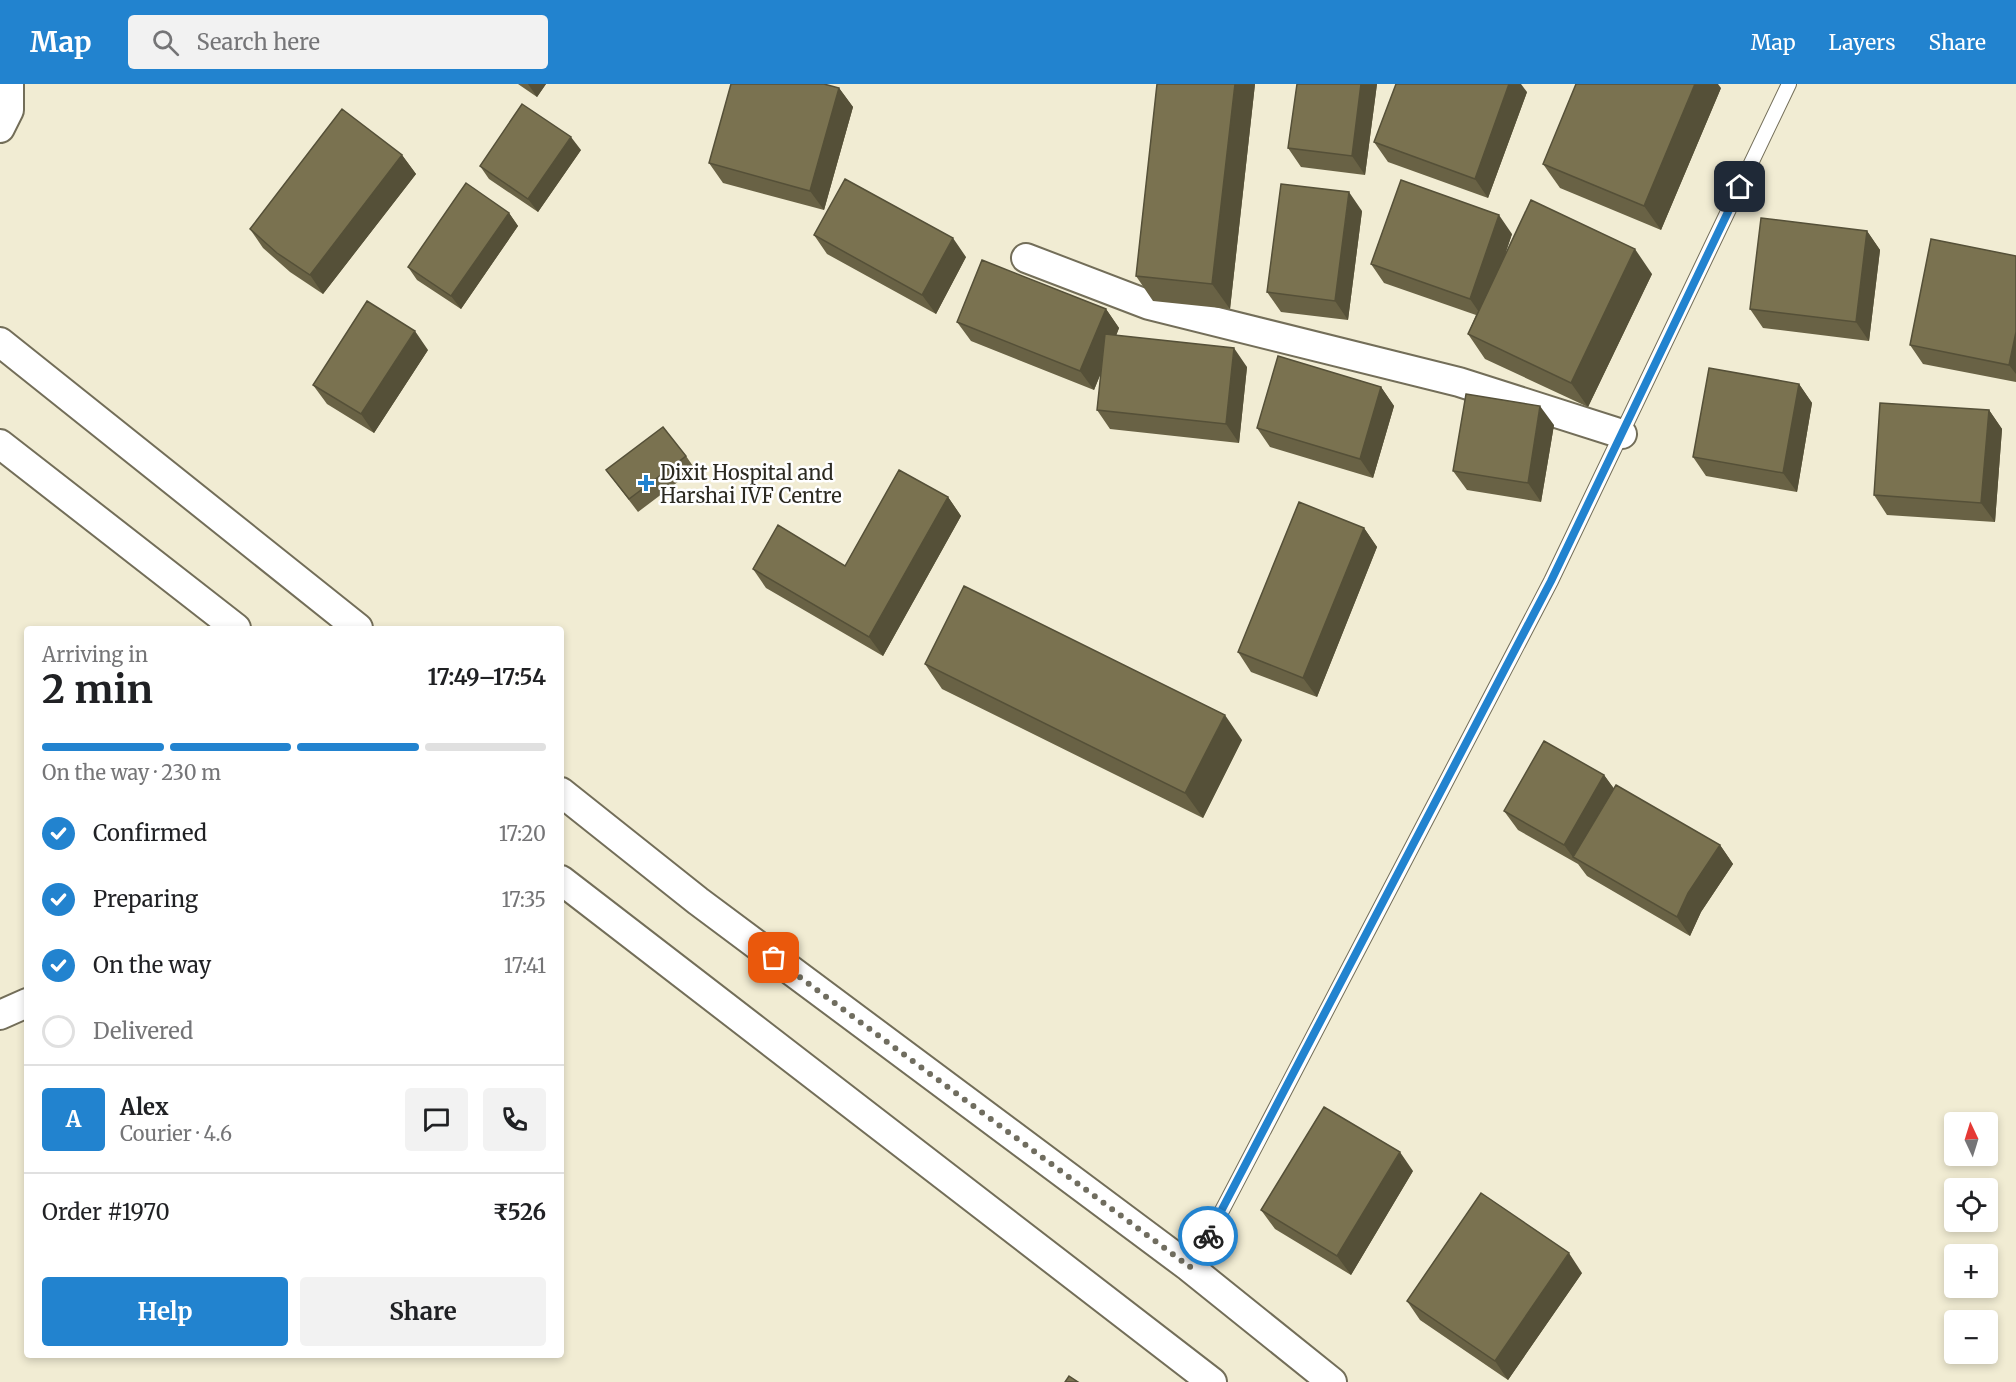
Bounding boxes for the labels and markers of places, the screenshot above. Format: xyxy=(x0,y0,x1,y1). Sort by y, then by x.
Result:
pin xyxy=(1714,161,1765,212)
place label: Dixit Hospital and Harshai IVF Centre xyxy=(660,460,842,508)
marker: Dixit Hospital and Harshai IVF Centre xyxy=(637,474,655,492)
pin xyxy=(748,932,799,983)

